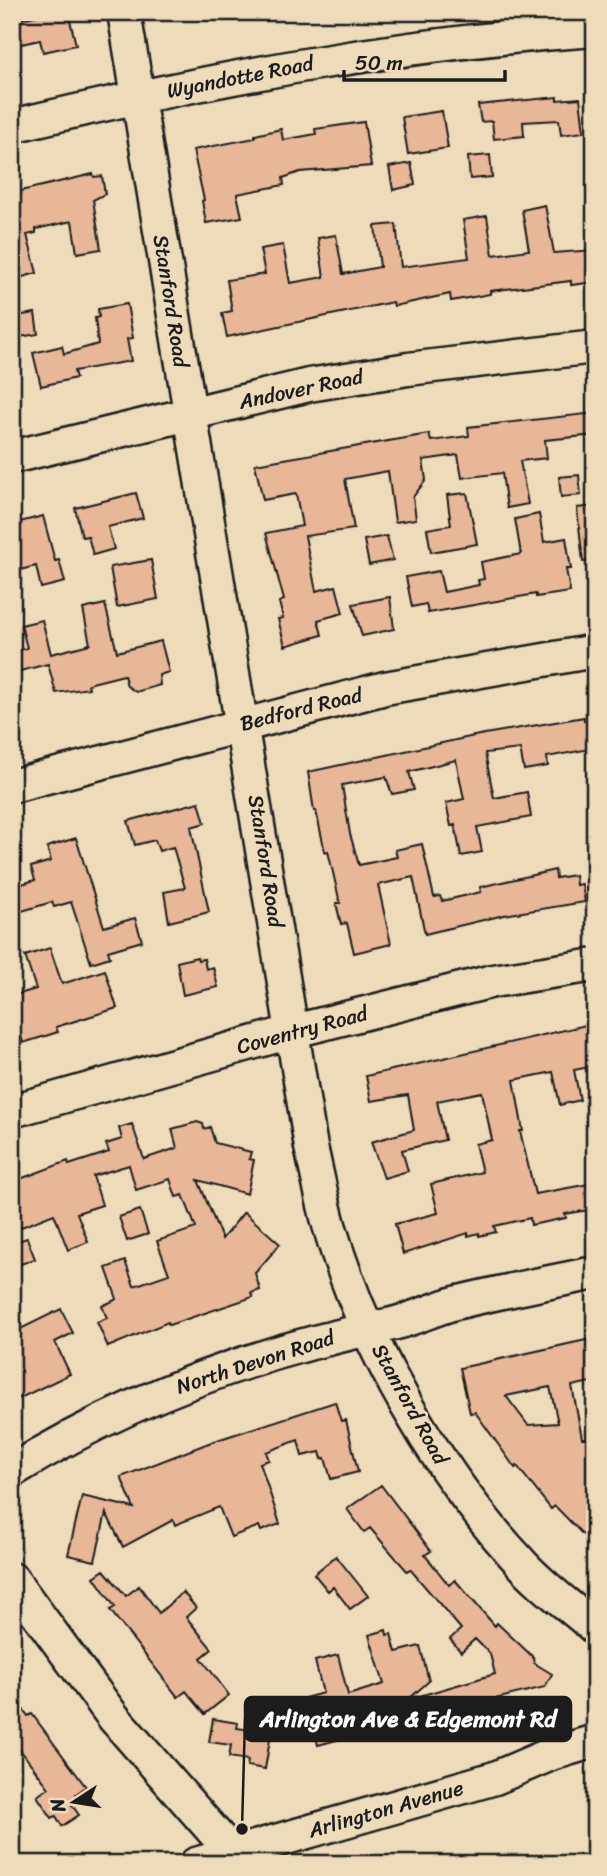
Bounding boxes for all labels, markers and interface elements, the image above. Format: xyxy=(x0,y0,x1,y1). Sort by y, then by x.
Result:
scale bar xyxy=(344,38,505,82)
street label: Wyandotte Road xyxy=(163,44,318,110)
text: 50 m xyxy=(355,44,403,82)
street label: Stanford Road xyxy=(142,232,201,372)
street label: Andover Road xyxy=(234,357,369,421)
street label: Bedford Road xyxy=(236,675,368,743)
street label: Stanford Road xyxy=(237,792,296,932)
street label: Coventry Road xyxy=(232,994,374,1066)
street label: North Devon Road xyxy=(171,1318,341,1405)
street label: Stanford Road xyxy=(361,1336,460,1473)
callout: Arlington Ave & Edgemont Rd xyxy=(245,1697,571,1741)
text: Arlington Ave & Edgemont Rd xyxy=(259,1699,558,1740)
north arrow xyxy=(38,1768,108,1838)
street label: Arlington Avenue xyxy=(303,1769,468,1850)
text: N xyxy=(40,1795,76,1816)

